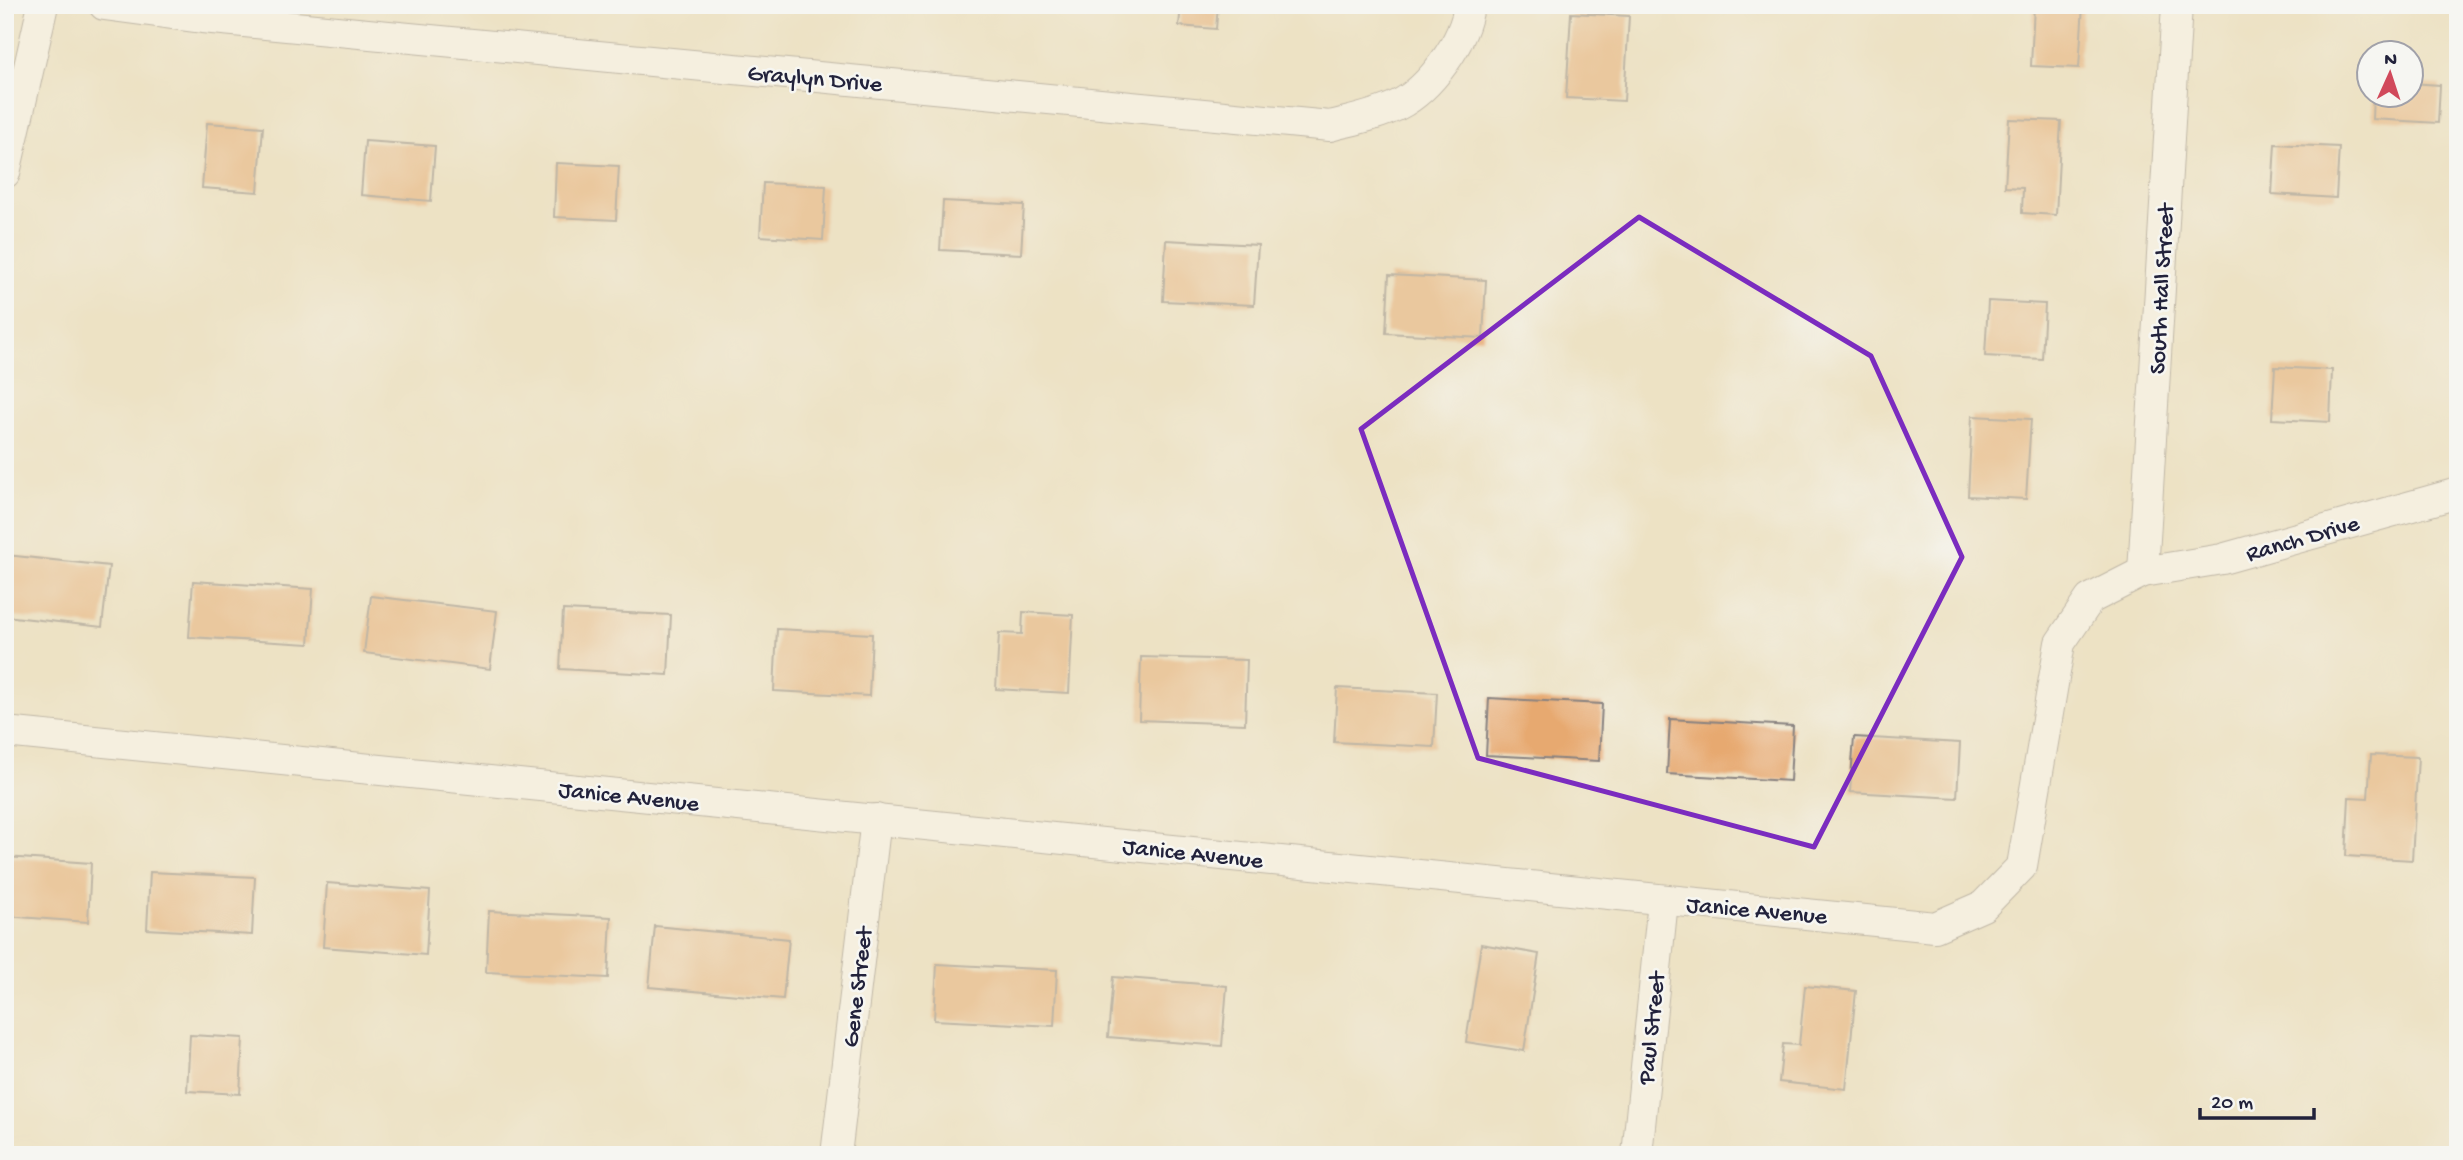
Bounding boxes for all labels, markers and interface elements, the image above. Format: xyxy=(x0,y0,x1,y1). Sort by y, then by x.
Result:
north arrow xyxy=(2354,38,2424,108)
text: N xyxy=(2384,49,2398,72)
street label: Graylyn Drive xyxy=(746,60,884,101)
street label: South Hall Street xyxy=(2145,201,2183,375)
street label: Ranch Drive xyxy=(2243,510,2363,570)
street label: Janice Avenue xyxy=(557,777,701,820)
street label: Janice Avenue xyxy=(1121,834,1265,877)
street label: Janice Avenue xyxy=(1685,892,1829,933)
street label: Gene Street xyxy=(838,923,882,1049)
street label: Paul Street xyxy=(1633,969,1674,1087)
scale bar xyxy=(2200,1076,2314,1120)
text: 20 m xyxy=(2211,1092,2253,1117)

